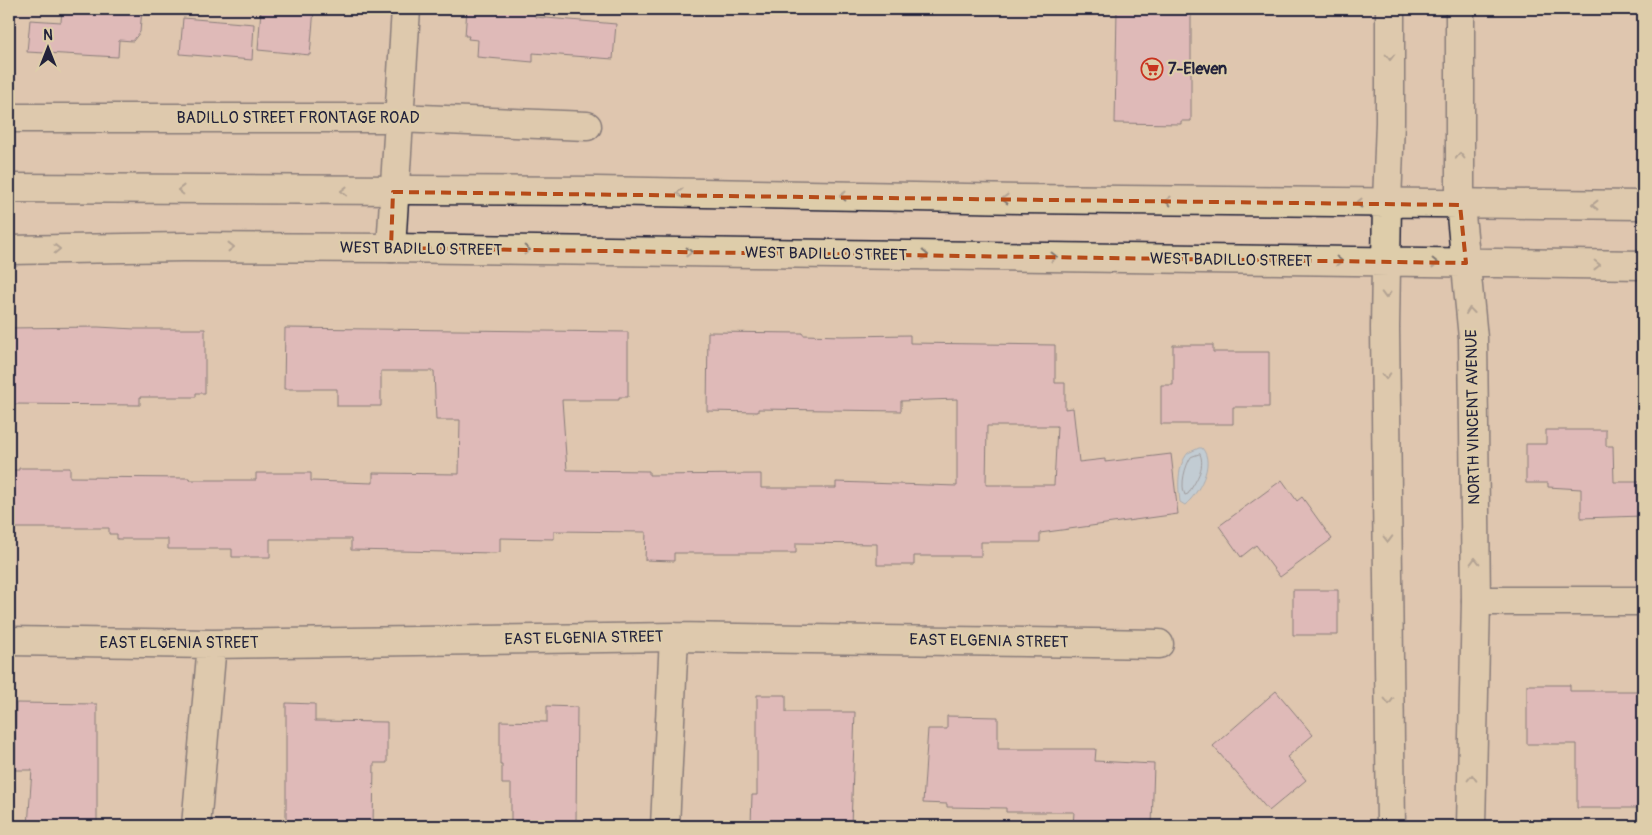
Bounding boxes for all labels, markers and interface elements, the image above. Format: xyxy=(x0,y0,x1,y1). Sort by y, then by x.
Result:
north arrow xyxy=(22,22,72,72)
text: N xyxy=(43,27,53,44)
one-way arrow xyxy=(1385,54,1395,62)
supermarket icon: 7-Eleven xyxy=(1140,57,1164,81)
place label: 7-Eleven xyxy=(1168,59,1227,79)
street label: BADILLO STREET FRONTAGE ROAD xyxy=(176,108,420,128)
one-way arrow xyxy=(1454,152,1465,160)
one-way arrow xyxy=(177,184,185,195)
one-way arrow xyxy=(340,186,348,196)
one-way arrow xyxy=(676,188,684,198)
one-way arrow xyxy=(838,191,846,201)
one-way arrow xyxy=(1001,194,1008,204)
one-way arrow xyxy=(1163,196,1171,206)
one-way arrow xyxy=(1355,197,1363,208)
one-way arrow xyxy=(1590,200,1598,210)
street label: WEST BADILLO STREET xyxy=(340,238,502,260)
one-way arrow xyxy=(228,242,236,252)
street label: WEST BADILLO STREET xyxy=(745,243,907,265)
one-way arrow xyxy=(54,244,62,254)
one-way arrow xyxy=(524,245,531,255)
one-way arrow xyxy=(686,247,694,257)
street label: WEST BADILLO STREET xyxy=(1150,249,1312,271)
one-way arrow xyxy=(921,250,929,261)
one-way arrow xyxy=(1051,252,1059,263)
one-way arrow xyxy=(1336,256,1344,266)
one-way arrow xyxy=(1432,258,1439,268)
one-way arrow xyxy=(1594,260,1602,270)
one-way arrow xyxy=(1380,291,1391,299)
one-way arrow xyxy=(1465,307,1476,315)
street label: NORTH VINCENT AVENUE xyxy=(1461,329,1485,505)
one-way arrow xyxy=(1381,373,1391,381)
one-way arrow xyxy=(1382,535,1393,543)
one-way arrow xyxy=(1470,557,1480,564)
street label: EAST ELGENIA STREET xyxy=(504,627,664,649)
street label: EAST ELGENIA STREET xyxy=(909,630,1069,652)
street label: EAST ELGENIA STREET xyxy=(99,633,259,653)
one-way arrow xyxy=(1384,698,1395,706)
one-way arrow xyxy=(1467,773,1477,781)

